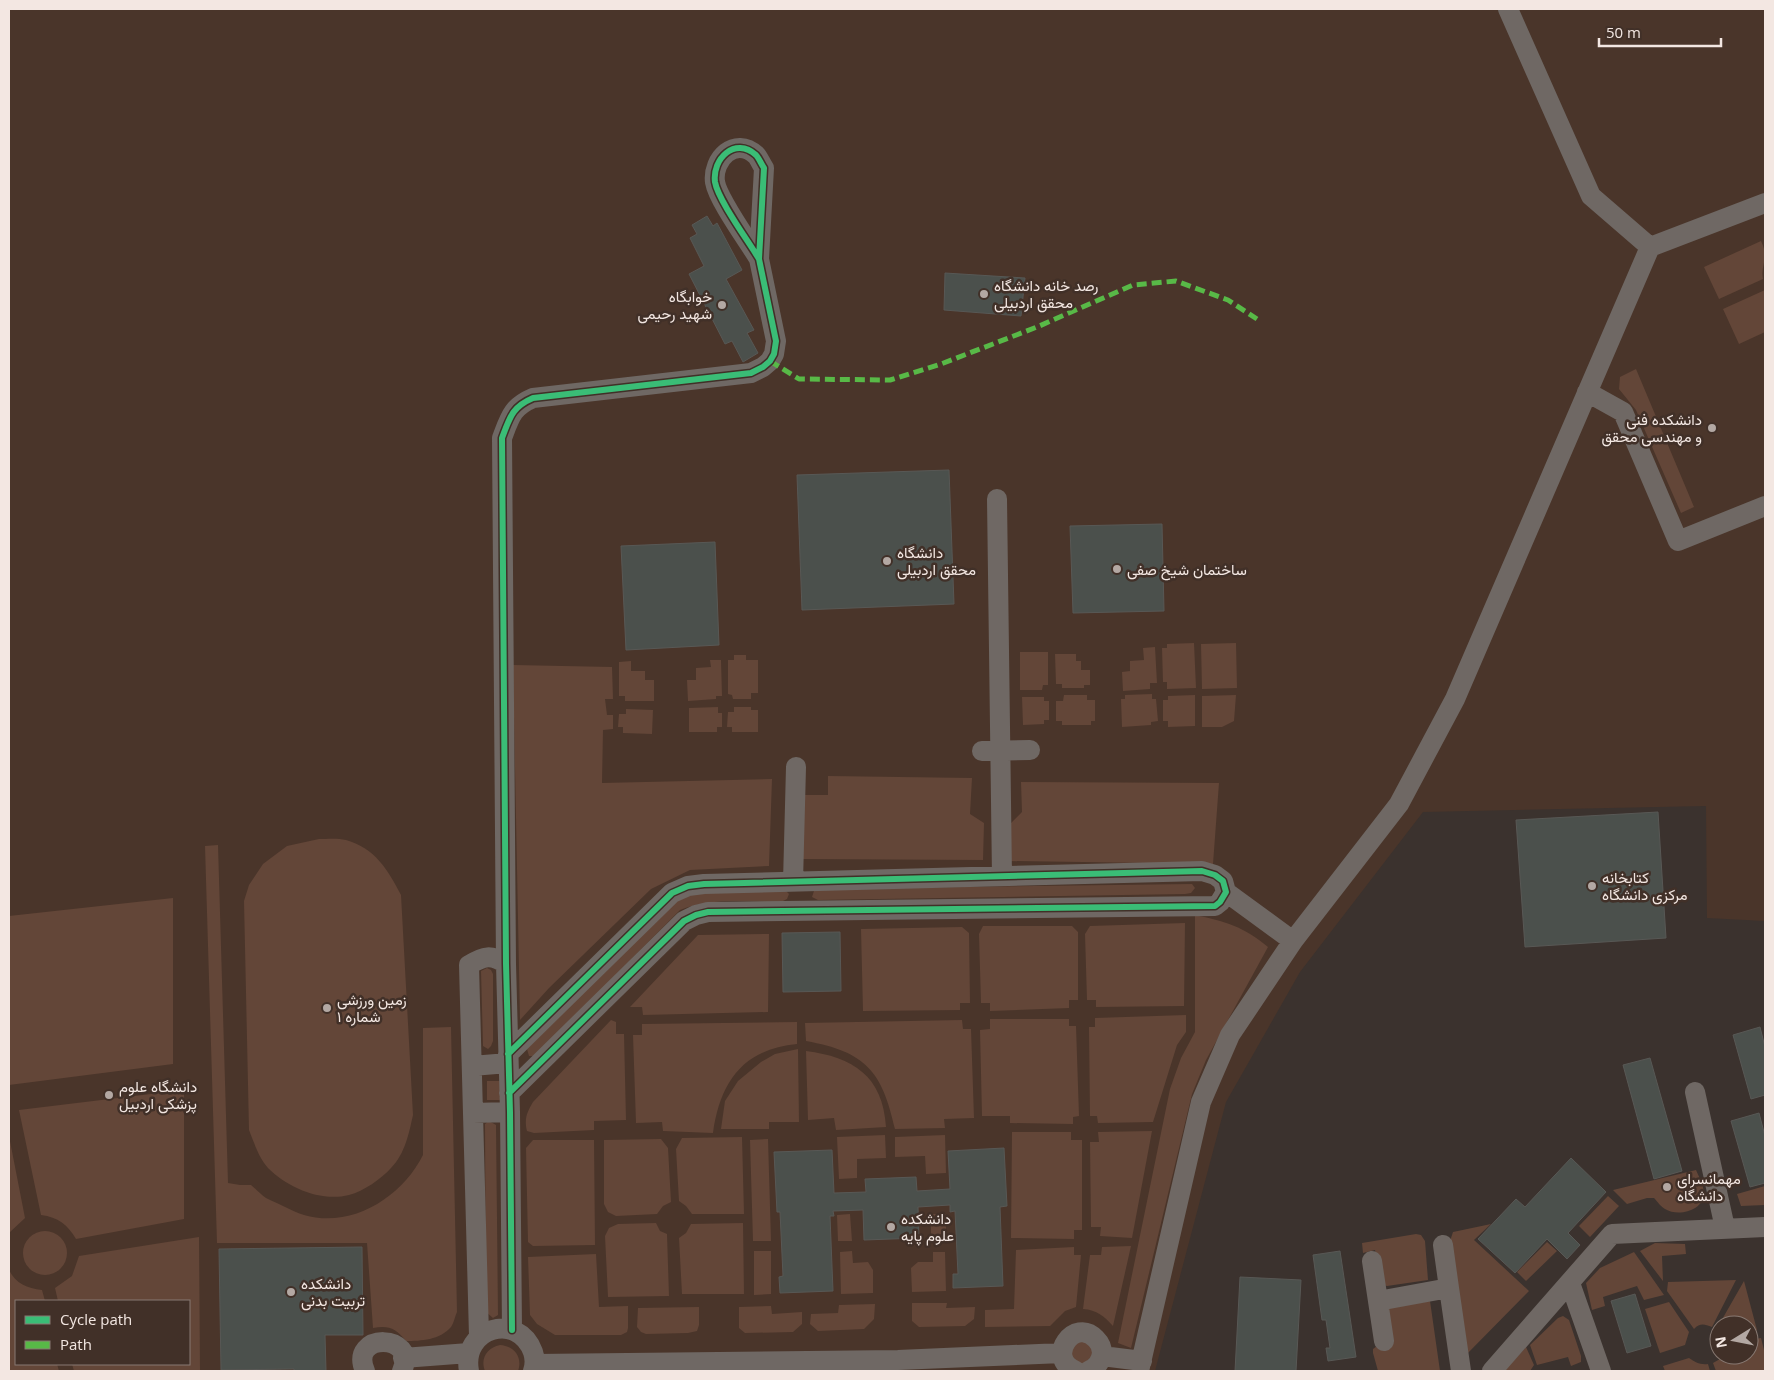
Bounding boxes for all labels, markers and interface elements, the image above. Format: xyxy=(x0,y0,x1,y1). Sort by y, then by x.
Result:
scale bar xyxy=(1599,15,1722,47)
text: 50 m xyxy=(1606,22,1641,42)
place label: رصد خانه دانشگاه محقق اردبیلی xyxy=(994,275,1098,313)
place label: خوابگاه شهید رحیمی xyxy=(637,286,712,324)
marker: رصد خانه دانشگاه محقق اردبیلی xyxy=(978,288,990,300)
marker: خوابگاه شهید رحیمی xyxy=(716,299,728,311)
place label: دانشکده فنی و مهندسی محقق xyxy=(1601,409,1702,447)
marker: دانشکده فنی و مهندسی محقق xyxy=(1706,422,1718,434)
place label: دانشگاه محقق اردبیلی xyxy=(897,542,976,580)
marker: دانشگاه محقق اردبیلی xyxy=(881,555,893,567)
place label: ساختمان شیخ صفی xyxy=(1127,559,1247,581)
marker: ساختمان شیخ صفی xyxy=(1111,563,1123,575)
place label: کتابخانه مرکزی دانشگاه xyxy=(1602,867,1688,905)
marker: کتابخانه مرکزی دانشگاه xyxy=(1586,880,1598,892)
place label: زمین ورزشی شماره ۱ xyxy=(337,989,407,1026)
marker: زمین ورزشی شماره ۱ xyxy=(321,1002,333,1014)
place label: دانشگاه علوم پزشکی اردبیل xyxy=(119,1076,197,1114)
marker: دانشگاه علوم پزشکی اردبیل xyxy=(103,1089,115,1101)
place label: مهمانسرای دانشگاه xyxy=(1677,1168,1741,1205)
marker: مهمانسرای دانشگاه xyxy=(1661,1181,1673,1193)
place label: دانشکده علوم پایه xyxy=(901,1208,954,1246)
marker: دانشکده علوم پایه xyxy=(885,1221,897,1233)
place label: دانشکده تربیت بدنی xyxy=(301,1273,366,1311)
marker: دانشکده تربیت بدنی xyxy=(285,1286,297,1298)
legend xyxy=(15,1300,190,1365)
text: Cycle path xyxy=(60,1309,132,1329)
north arrow xyxy=(1709,1315,1759,1365)
text: Path xyxy=(60,1334,92,1354)
text: N xyxy=(1710,1335,1731,1350)

